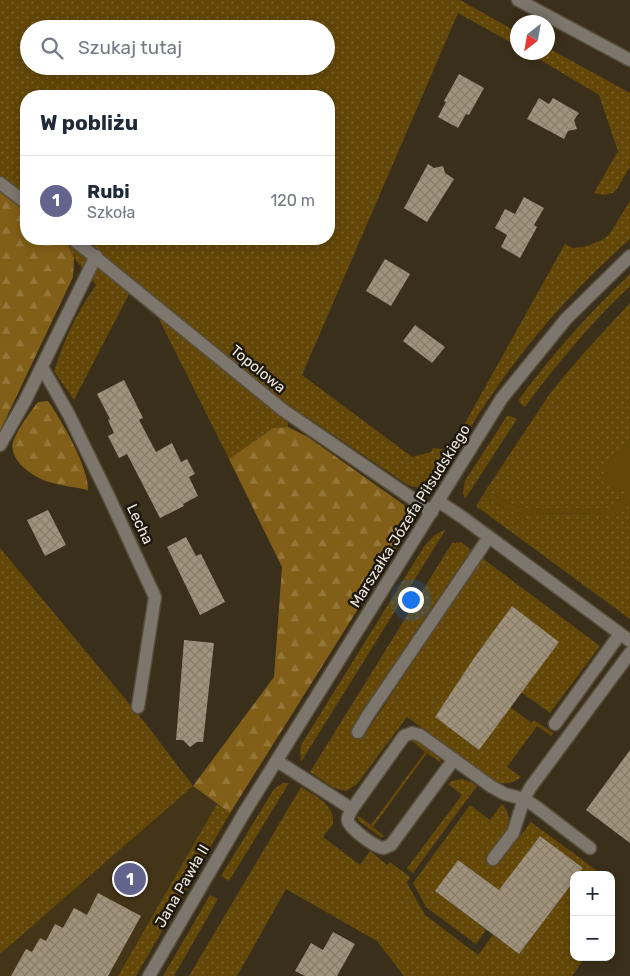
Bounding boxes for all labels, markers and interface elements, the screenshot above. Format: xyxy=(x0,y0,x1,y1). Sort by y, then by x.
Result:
north arrow xyxy=(510,15,555,60)
search box xyxy=(20,20,335,75)
icon: search xyxy=(38,34,66,62)
text: Szukaj tutaj xyxy=(78,36,182,59)
text: W pobliżu xyxy=(40,110,138,135)
text: Rubi xyxy=(87,180,130,203)
text: 1 xyxy=(52,191,60,210)
text: 120 m xyxy=(270,191,315,210)
text: Szkoła xyxy=(87,203,135,222)
street label: Topolowa xyxy=(227,341,289,397)
street label: Marszałka Józefa Piłsudskiego xyxy=(346,421,474,611)
street label: Lecha xyxy=(123,501,157,547)
your location xyxy=(398,587,424,613)
street label: Jana Pawła II xyxy=(151,841,213,931)
pin: 1 xyxy=(114,860,146,898)
map controls xyxy=(570,871,615,961)
button: + xyxy=(570,871,615,916)
button: − xyxy=(570,916,615,961)

